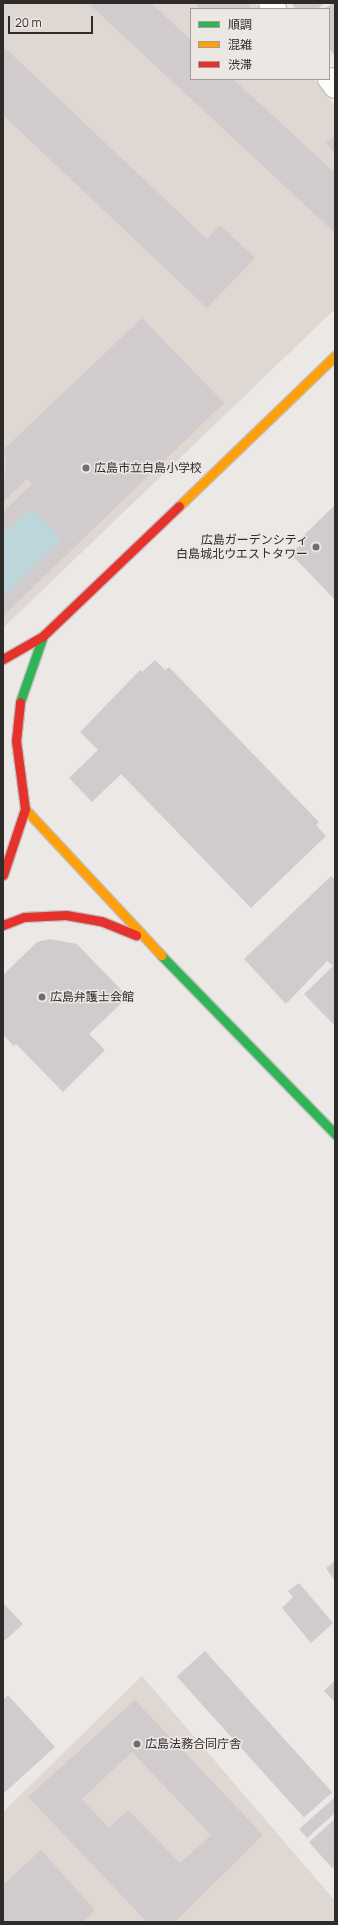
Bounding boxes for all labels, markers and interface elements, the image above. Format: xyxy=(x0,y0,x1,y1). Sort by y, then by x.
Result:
scale bar xyxy=(10,8,95,34)
legend xyxy=(190,8,330,80)
text: 20 m xyxy=(15,14,42,31)
text: 順調 xyxy=(228,16,252,33)
text: 混雑 xyxy=(228,36,252,53)
text: 渋滞 xyxy=(228,56,252,73)
place label: 広島市立白島小学校 xyxy=(94,461,202,475)
marker: 広島市立白島小学校 xyxy=(81,463,91,473)
place label: 広島ガーデンシティ 白島城北ウエストタワー xyxy=(176,533,308,561)
marker: 広島ガーデンシティ 白島城北ウエストタワー xyxy=(311,542,321,552)
place label: 広島弁護士会館 xyxy=(50,990,134,1004)
marker: 広島弁護士会館 xyxy=(37,992,47,1002)
place label: 広島法務合同庁舎 xyxy=(145,1737,241,1751)
marker: 広島法務合同庁舎 xyxy=(132,1739,142,1749)

